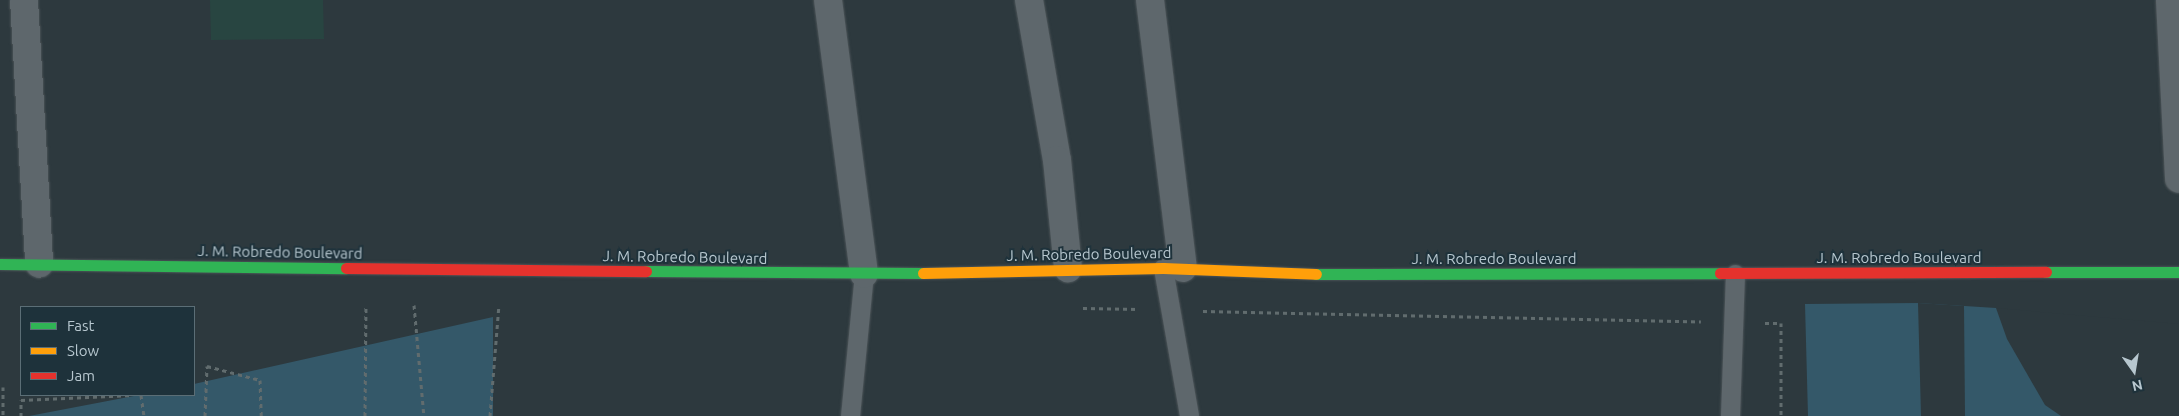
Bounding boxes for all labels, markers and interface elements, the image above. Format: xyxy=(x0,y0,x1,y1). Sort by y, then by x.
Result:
street label: J. M. Robredo Boulevard xyxy=(197,242,363,262)
street label: J. M. Robredo Boulevard xyxy=(1006,244,1172,264)
street label: J. M. Robredo Boulevard xyxy=(602,247,768,267)
street label: J. M. Robredo Boulevard xyxy=(1817,249,1981,267)
street label: J. M. Robredo Boulevard xyxy=(1412,250,1576,268)
legend xyxy=(20,306,195,396)
text: Fast xyxy=(67,317,94,334)
text: Slow xyxy=(67,342,99,359)
north arrow xyxy=(2109,346,2159,396)
text: Jam xyxy=(67,367,95,384)
text: N xyxy=(2130,377,2144,395)

